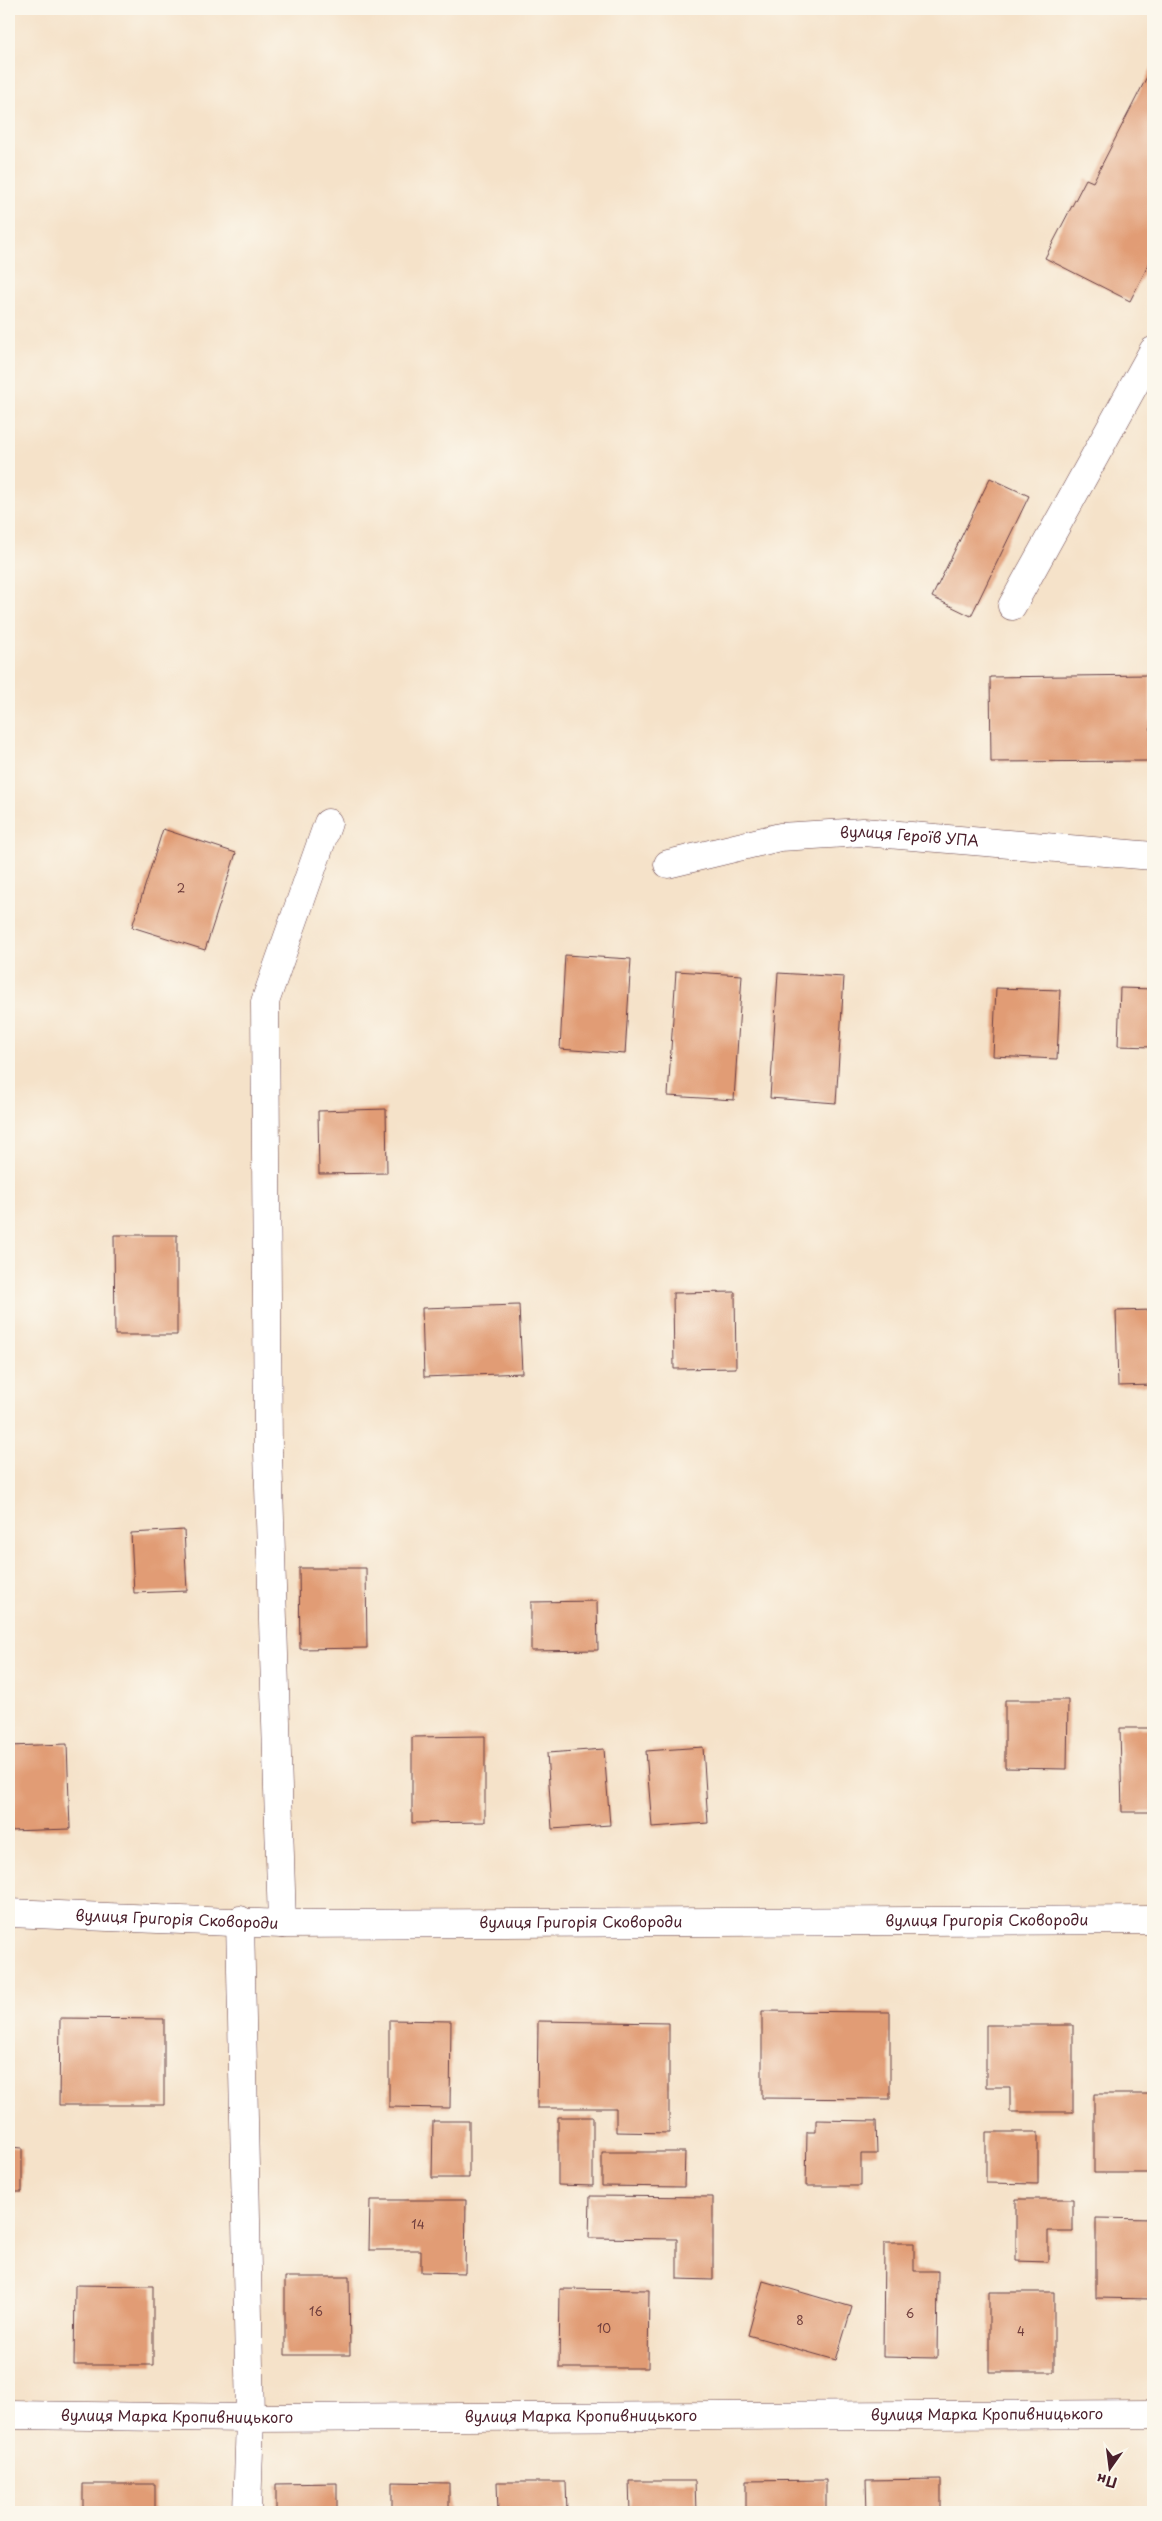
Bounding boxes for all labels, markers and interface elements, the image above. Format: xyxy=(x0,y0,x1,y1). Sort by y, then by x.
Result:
street label: вулиця Героїв УПА xyxy=(839,819,980,852)
house number: 2 xyxy=(177,879,185,897)
street label: вулиця Григорія Сковороди xyxy=(75,1903,279,1934)
street label: вулиця Григорія Сковороди xyxy=(885,1907,1088,1931)
street label: вулиця Григорія Сковороди xyxy=(479,1909,682,1933)
house number: 14 xyxy=(411,2215,425,2233)
house number: 16 xyxy=(309,2302,323,2320)
house number: 6 xyxy=(906,2304,914,2322)
house number: 8 xyxy=(796,2311,804,2329)
house number: 10 xyxy=(597,2319,611,2337)
house number: 4 xyxy=(1017,2322,1025,2340)
street label: вулиця Марка Кропивницького xyxy=(871,2401,1103,2425)
street label: вулиця Марка Кропивницького xyxy=(61,2403,293,2428)
street label: вулиця Марка Кропивницького xyxy=(465,2403,697,2427)
north arrow xyxy=(1084,2444,1134,2494)
text: Пн xyxy=(1094,2468,1119,2494)

